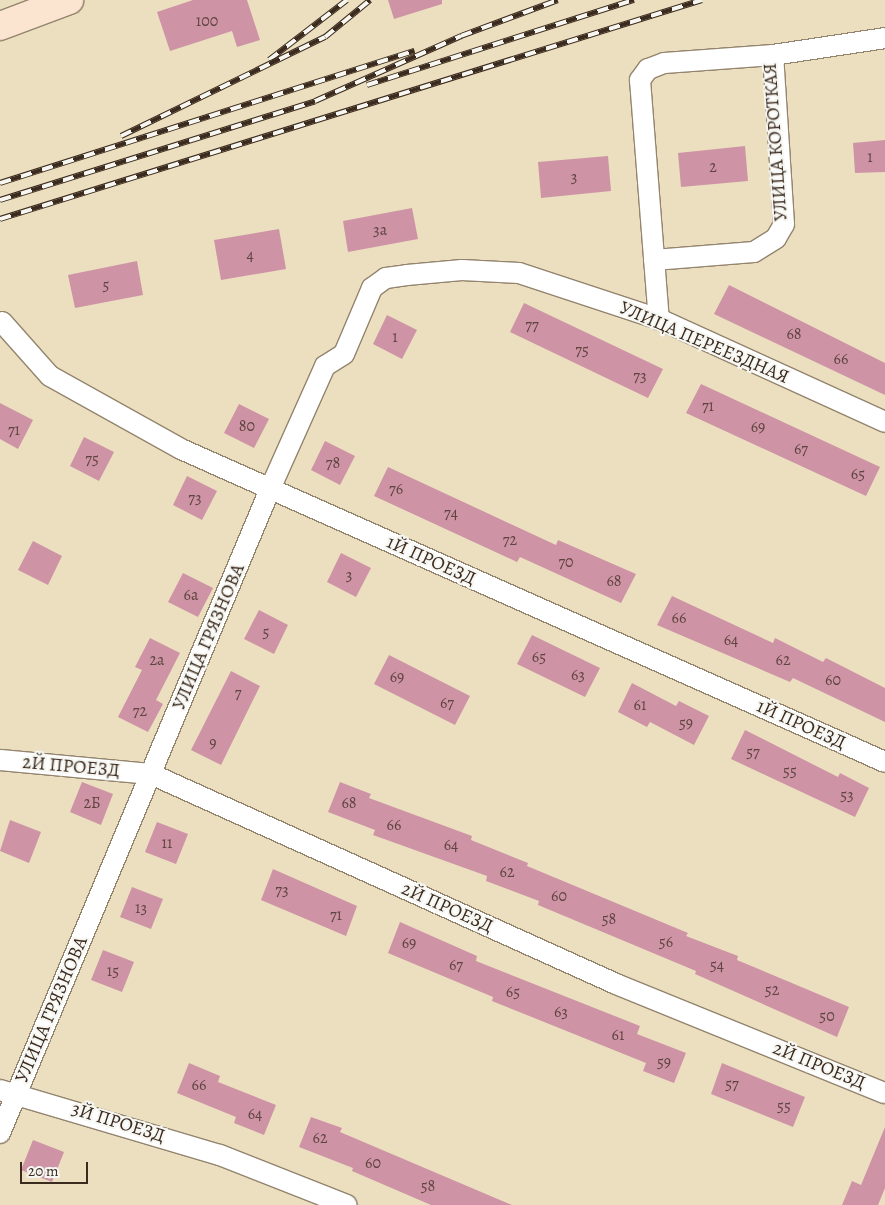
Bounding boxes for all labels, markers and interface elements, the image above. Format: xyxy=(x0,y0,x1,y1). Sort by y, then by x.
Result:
house number: 100 xyxy=(196,11,218,31)
street label: УЛИЦА КОРОТКАЯ xyxy=(759,62,793,222)
house number: 1 xyxy=(867,147,873,167)
house number: 2 xyxy=(709,157,717,177)
house number: 3 xyxy=(571,167,577,187)
house number: 3а xyxy=(373,220,387,240)
house number: 4 xyxy=(246,245,254,265)
house number: 5 xyxy=(103,275,109,295)
street label: УЛИЦА ПЕРЕЕЗДНАЯ xyxy=(616,297,792,389)
house number: 77 xyxy=(525,315,539,335)
house number: 68 xyxy=(786,324,802,344)
house number: 1 xyxy=(392,327,398,347)
house number: 75 xyxy=(575,340,589,360)
house number: 66 xyxy=(834,349,848,369)
house number: 73 xyxy=(633,366,647,386)
house number: 71 xyxy=(702,396,714,416)
house number: 80 xyxy=(239,416,255,436)
house number: 69 xyxy=(751,417,765,437)
house number: 71 xyxy=(8,420,20,440)
house number: 67 xyxy=(794,439,808,459)
house number: 75 xyxy=(85,449,99,469)
house number: 78 xyxy=(326,453,340,473)
house number: 65 xyxy=(851,464,865,484)
house number: 76 xyxy=(389,479,403,499)
house number: 73 xyxy=(188,488,202,508)
house number: 74 xyxy=(444,503,458,523)
house number: 72 xyxy=(503,530,517,550)
street label: 1Й ПРОЕЗД xyxy=(383,531,479,591)
house number: 70 xyxy=(558,552,574,572)
street label: УЛИЦА ГРЯЗНОВА xyxy=(168,560,250,714)
house number: 3 xyxy=(346,565,352,585)
house number: 68 xyxy=(606,571,622,591)
house number: 6а xyxy=(184,585,198,605)
house number: 66 xyxy=(672,608,686,628)
house number: 5 xyxy=(263,622,269,642)
house number: 64 xyxy=(724,630,738,650)
house number: 65 xyxy=(532,647,546,667)
house number: 2а xyxy=(150,650,164,670)
house number: 62 xyxy=(776,650,790,670)
house number: 63 xyxy=(571,665,585,685)
house number: 69 xyxy=(390,667,404,687)
house number: 60 xyxy=(825,670,841,690)
house number: 7 xyxy=(235,683,241,703)
house number: 67 xyxy=(440,693,454,713)
house number: 61 xyxy=(634,695,646,715)
street label: 1Й ПРОЕЗД xyxy=(753,695,849,755)
house number: 72 xyxy=(133,701,147,721)
house number: 59 xyxy=(679,713,693,733)
house number: 9 xyxy=(209,733,217,753)
house number: 57 xyxy=(746,742,760,762)
street label: 2Й ПРОЕЗД xyxy=(21,751,121,783)
house number: 55 xyxy=(783,761,797,781)
house number: 53 xyxy=(840,785,854,805)
house number: 2Б xyxy=(83,793,101,813)
house number: 68 xyxy=(341,793,357,813)
house number: 66 xyxy=(387,815,401,835)
house number: 11 xyxy=(162,833,172,853)
house number: 64 xyxy=(444,835,458,855)
house number: 62 xyxy=(500,862,514,882)
street label: 2Й ПРОЕЗД xyxy=(398,878,496,938)
house number: 73 xyxy=(275,880,289,900)
house number: 60 xyxy=(551,886,567,906)
house number: 13 xyxy=(135,898,147,918)
house number: 71 xyxy=(330,905,342,925)
house number: 58 xyxy=(602,909,616,929)
house number: 56 xyxy=(659,932,673,952)
street label: УЛИЦА ГРЯЗНОВА xyxy=(11,933,93,1087)
house number: 69 xyxy=(402,933,416,953)
house number: 67 xyxy=(449,955,463,975)
house number: 54 xyxy=(710,955,724,975)
house number: 15 xyxy=(107,961,119,981)
house number: 52 xyxy=(765,980,779,1000)
house number: 65 xyxy=(506,982,520,1002)
house number: 63 xyxy=(554,1002,568,1022)
house number: 50 xyxy=(819,1006,835,1026)
house number: 61 xyxy=(612,1025,624,1045)
street label: 2Й ПРОЕЗД xyxy=(769,1037,869,1095)
house number: 59 xyxy=(657,1052,671,1072)
house number: 57 xyxy=(725,1074,739,1094)
house number: 66 xyxy=(192,1075,206,1095)
house number: 55 xyxy=(777,1096,791,1116)
street label: 3Й ПРОЕЗД xyxy=(69,1098,167,1148)
house number: 64 xyxy=(248,1104,262,1124)
house number: 62 xyxy=(313,1128,327,1148)
scale bar xyxy=(22,1152,90,1184)
house number: 60 xyxy=(365,1153,381,1173)
text: 20 m xyxy=(28,1161,59,1181)
house number: 58 xyxy=(421,1176,435,1196)

